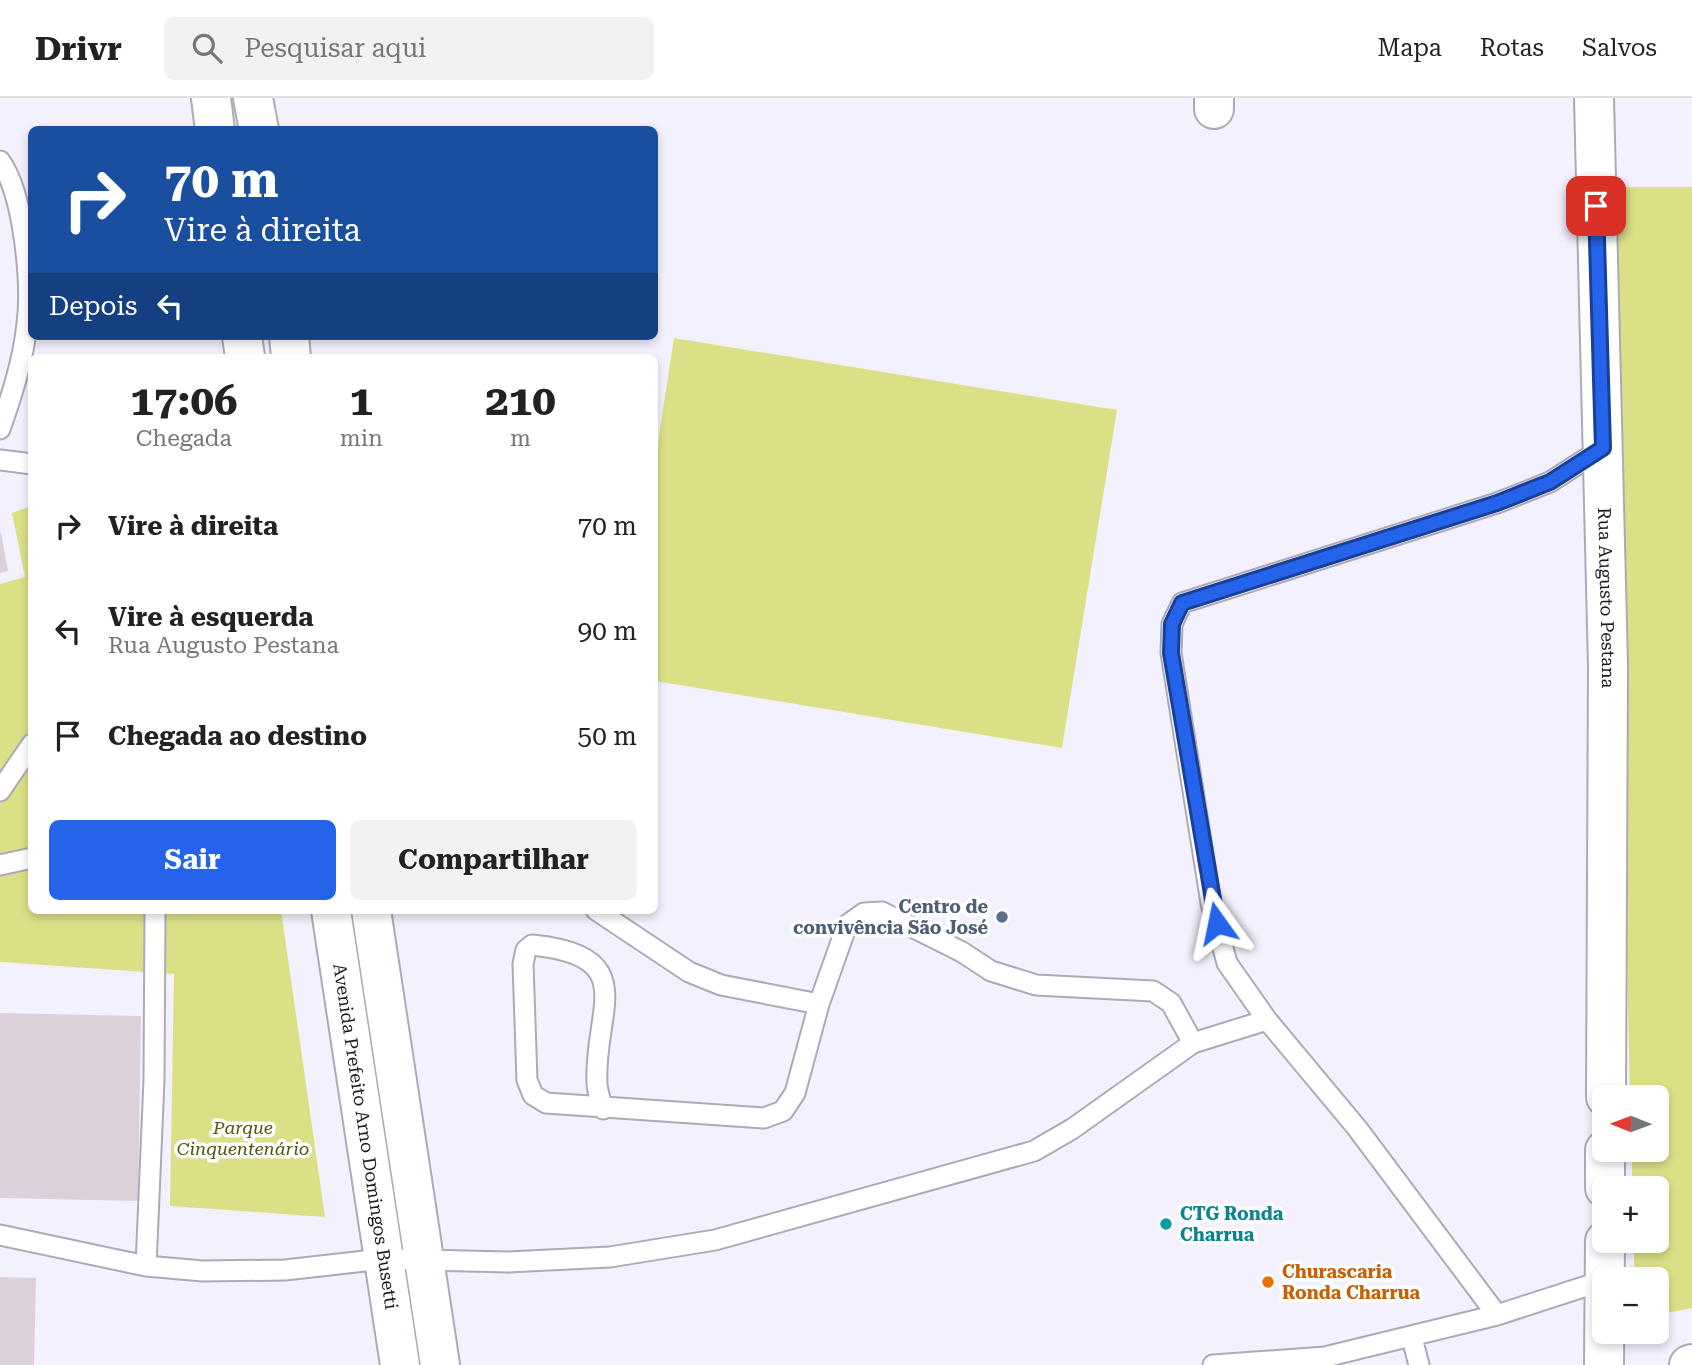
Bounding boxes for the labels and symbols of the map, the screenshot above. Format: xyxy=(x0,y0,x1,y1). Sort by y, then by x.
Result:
pin xyxy=(1566,176,1626,236)
street label: Rua Augusto Pestana xyxy=(1594,507,1619,689)
position arrow xyxy=(1180,886,1254,960)
place label: Centro de convivência São José xyxy=(793,896,988,938)
marker: Centro de convivência São José xyxy=(994,909,1010,925)
street label: Avenida Prefeito Arno Domingos Busetti xyxy=(329,962,402,1311)
north arrow xyxy=(1592,1085,1670,1162)
park label: Parque Cinquentenário xyxy=(177,1117,309,1159)
place label: CTG Ronda Charrua xyxy=(1180,1203,1284,1245)
marker: CTG Ronda Charrua xyxy=(1158,1216,1174,1232)
place label: Churascaria Ronda Charrua xyxy=(1282,1261,1421,1303)
marker: Churascaria Ronda Charrua xyxy=(1260,1274,1276,1290)

